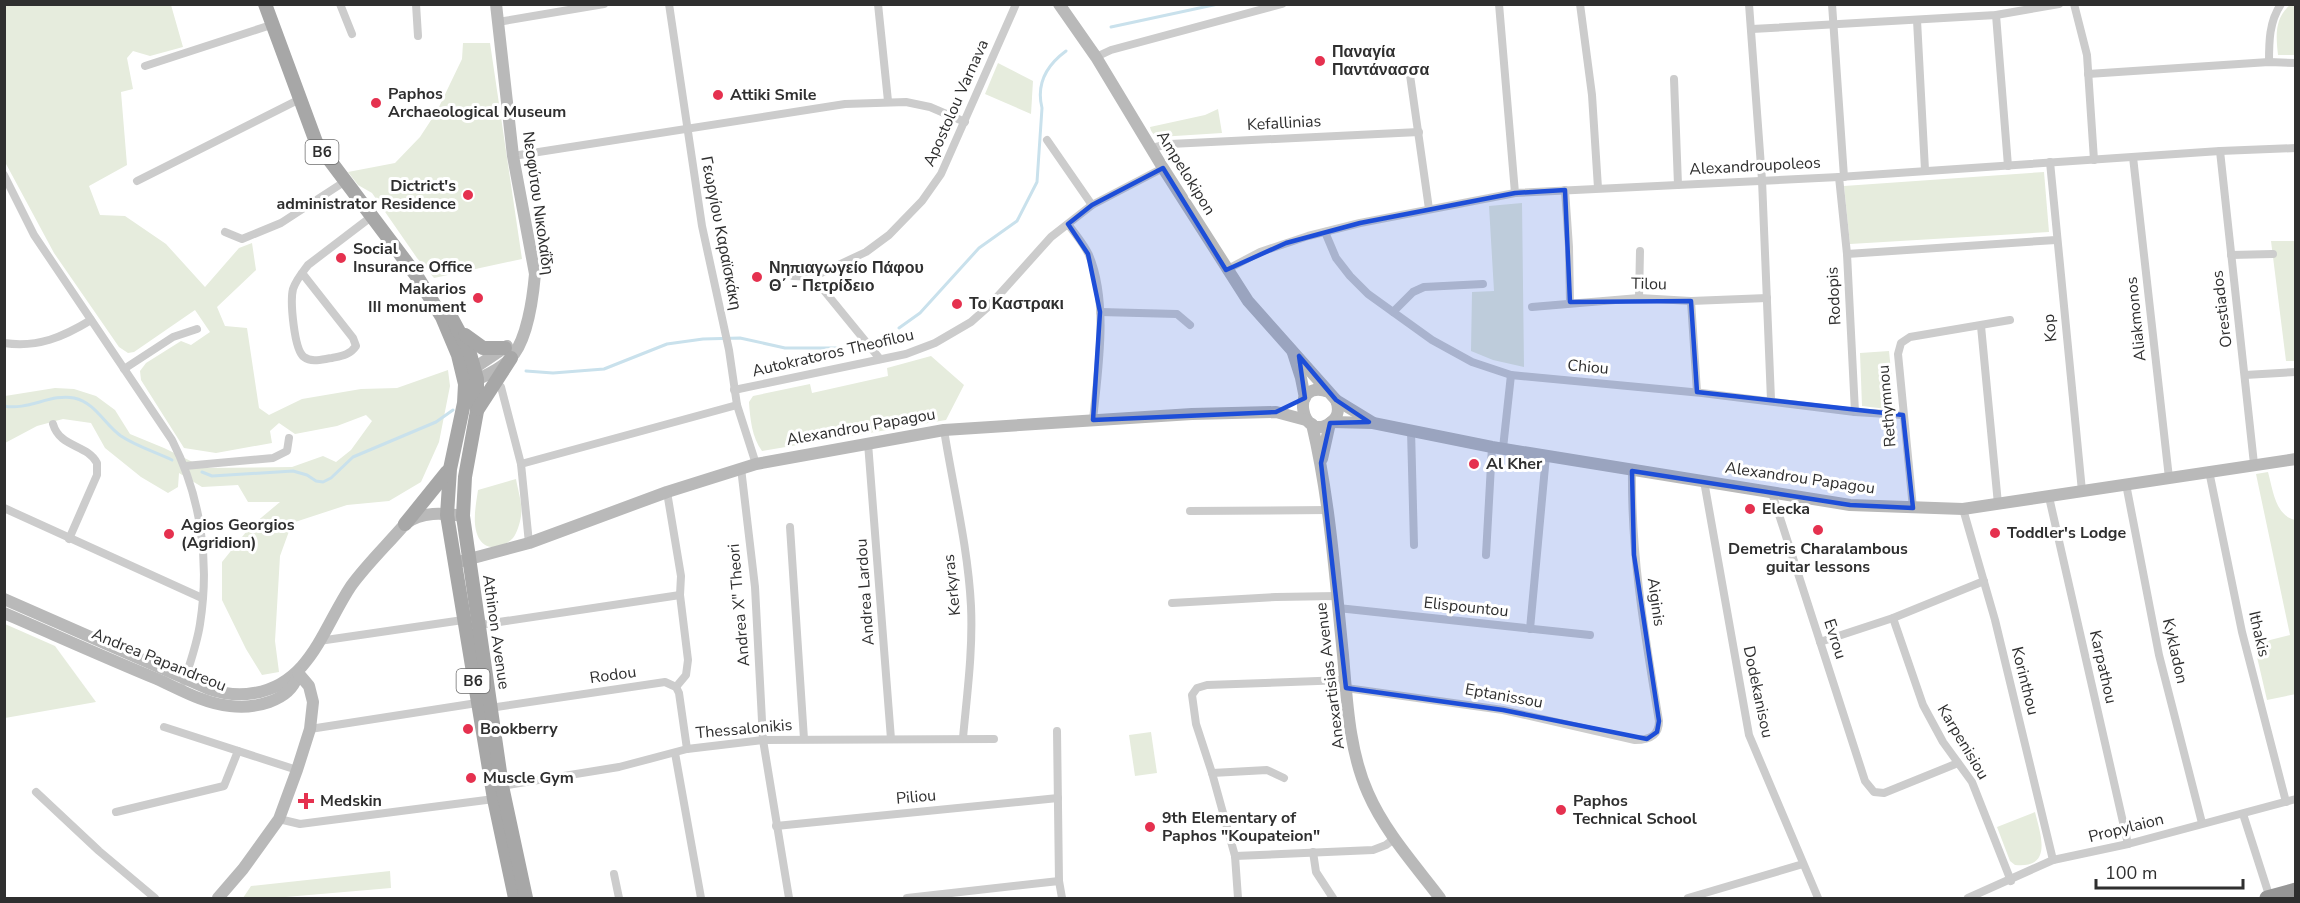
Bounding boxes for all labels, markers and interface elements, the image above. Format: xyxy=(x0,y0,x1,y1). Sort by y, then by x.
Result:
street label: Apostolou Varnava xyxy=(918,36,994,170)
place label: Παναγία Παντάνασσα xyxy=(1332,41,1429,81)
marker: Παναγία Παντάνασσα xyxy=(1313,54,1327,68)
place label: Paphos Archaeological Museum xyxy=(388,83,566,123)
place label: Attiki Smile xyxy=(730,84,817,106)
marker: Attiki Smile xyxy=(711,88,725,102)
marker: Paphos Archaeological Museum xyxy=(369,96,383,110)
street label: Kefallinias xyxy=(1246,110,1322,136)
street label: Ampelokipon xyxy=(1151,127,1221,219)
street label: Νεοφύτου Νικολαΐδη xyxy=(517,130,559,276)
road number: B6 xyxy=(306,140,338,164)
street label: Alexandroupoleos xyxy=(1689,152,1821,180)
street label: Γεωργίου Καραϊσκάκη xyxy=(695,154,747,312)
place label: Dictrict's administrator Residence xyxy=(276,175,456,215)
marker: Dictrict's administrator Residence xyxy=(461,188,475,202)
place label: Social Insurance Office xyxy=(353,238,473,278)
marker: Social Insurance Office xyxy=(334,251,348,265)
place label: Νηπιαγωγείο Πάφου Θ΄ - Πετρίδειο xyxy=(769,257,924,297)
street label: Rodopis xyxy=(1821,266,1847,326)
street label: Orestiados xyxy=(2206,269,2238,349)
marker: Νηπιαγωγείο Πάφου Θ΄ - Πετρίδειο xyxy=(750,270,764,284)
street label: Tilou xyxy=(1631,273,1667,295)
street label: Aliakmonos xyxy=(2121,276,2151,362)
place label: Makarios III monument xyxy=(368,278,467,318)
marker: Makarios III monument xyxy=(471,291,485,305)
place label: Το Καστρακι xyxy=(969,293,1064,315)
marker: Το Καστρακι xyxy=(950,297,964,311)
street label: Kop xyxy=(2038,313,2062,343)
street label: Autokratoros Theofilou xyxy=(750,324,916,382)
street label: Chiou xyxy=(1566,354,1610,380)
street label: Rethymnou xyxy=(1872,364,1902,448)
street label: Alexandrou Papagou xyxy=(785,403,937,451)
place label: Al Kher xyxy=(1486,453,1543,475)
marker: Al Kher xyxy=(1467,457,1481,471)
street label: Alexandrou Papagou xyxy=(1724,457,1876,499)
place label: Elecka xyxy=(1762,498,1810,520)
marker: Elecka xyxy=(1743,502,1757,516)
place label: Agios Georgios (Agridion) xyxy=(181,514,295,554)
place label: Toddler's Lodge xyxy=(2007,522,2126,544)
marker: Demetris Charalambous guitar lessons xyxy=(1811,523,1825,537)
marker: Toddler's Lodge xyxy=(1988,526,2002,540)
marker: Agios Georgios (Agridion) xyxy=(162,527,176,541)
street label: Andrea Lardou xyxy=(850,538,880,646)
place label: Demetris Charalambous guitar lessons xyxy=(1728,538,1908,578)
street label: Andrea X" Theori xyxy=(723,543,755,667)
street label: Kerkyras xyxy=(938,553,966,617)
street label: Athinon Avenue xyxy=(477,573,515,691)
street label: Aiginis xyxy=(1642,576,1670,628)
street label: Elispountou xyxy=(1423,592,1509,622)
street label: Anexartisias Avenue xyxy=(1310,601,1350,751)
street label: Ithakis xyxy=(2243,609,2275,659)
street label: Evrou xyxy=(1818,616,1852,662)
street label: Kykladon xyxy=(2157,616,2193,686)
street label: Andrea Papandreou xyxy=(88,623,230,697)
street label: Karpathou xyxy=(2084,628,2122,706)
street label: Dodekanisou xyxy=(1738,644,1778,740)
street label: Korinthou xyxy=(2006,644,2044,718)
street label: Rodou xyxy=(588,661,638,689)
road number: B6 xyxy=(456,669,490,693)
street label: Eptanissou xyxy=(1463,678,1545,714)
street label: Karpenisiou xyxy=(1932,700,1994,784)
street label: Thessalonikis xyxy=(695,714,793,744)
place label: Bookberry xyxy=(480,718,558,740)
marker: Bookberry xyxy=(461,722,475,736)
place label: Muscle Gym xyxy=(483,767,574,789)
marker: Muscle Gym xyxy=(464,771,478,785)
street label: Piliou xyxy=(895,784,937,810)
place label: Medskin xyxy=(320,790,382,812)
place label: Paphos Technical School xyxy=(1573,790,1697,830)
marker: Medskin xyxy=(297,792,315,810)
marker: Paphos Technical School xyxy=(1554,803,1568,817)
place label: 9th Elementary of Paphos "Koupateion" xyxy=(1162,807,1320,847)
street label: Propylaion xyxy=(2086,808,2166,848)
marker: 9th Elementary of Paphos "Koupateion" xyxy=(1143,820,1157,834)
scale bar xyxy=(2096,852,2243,890)
text: 100 m xyxy=(2105,861,2157,885)

